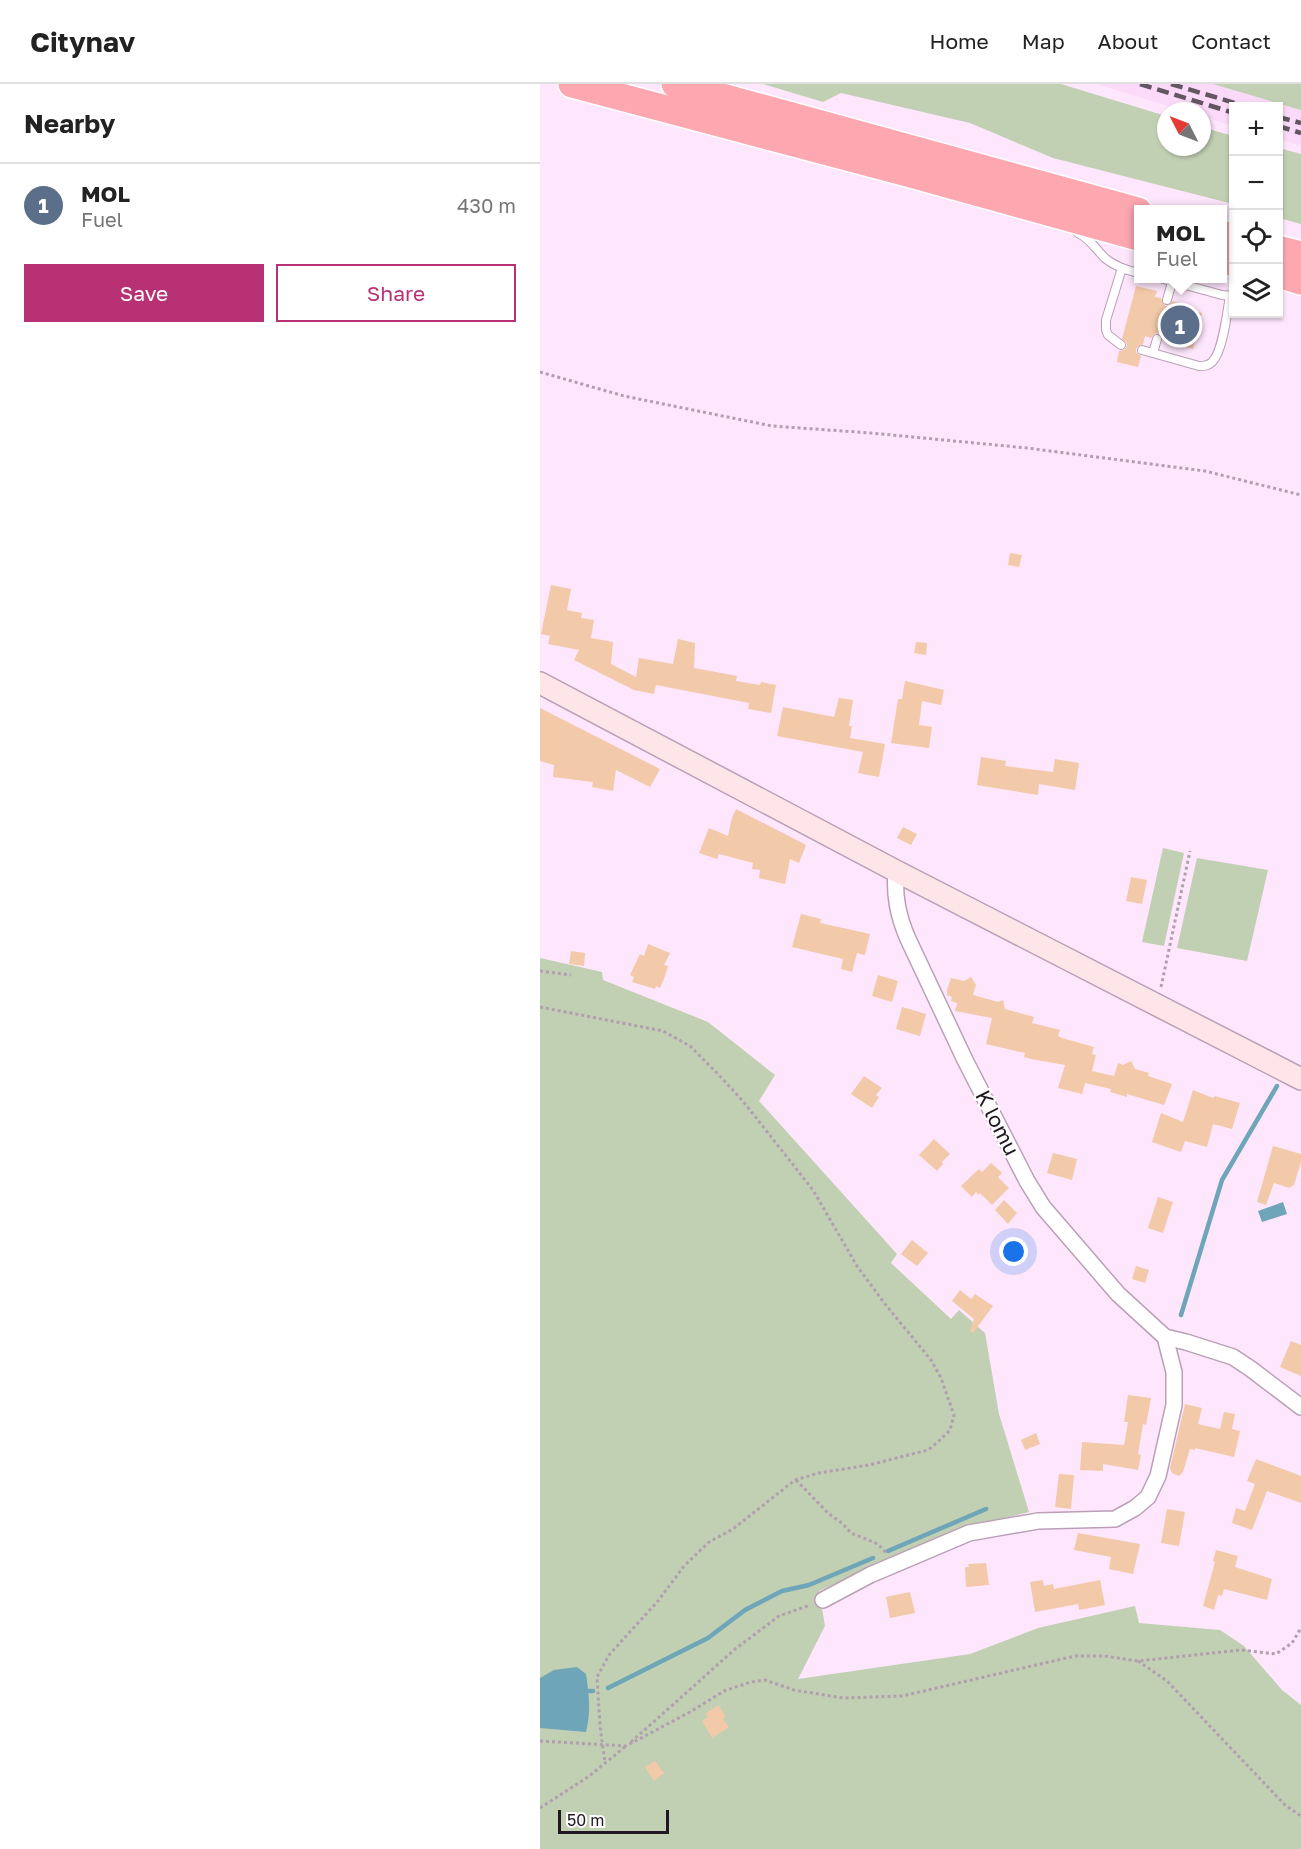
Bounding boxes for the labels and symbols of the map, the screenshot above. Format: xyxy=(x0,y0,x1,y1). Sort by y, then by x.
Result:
north arrow xyxy=(1157,102,1211,156)
pin: 1 xyxy=(1160,302,1200,348)
street label: K lomu xyxy=(970,1085,1025,1160)
your location xyxy=(999,1237,1028,1266)
scale bar xyxy=(558,1807,669,1834)

